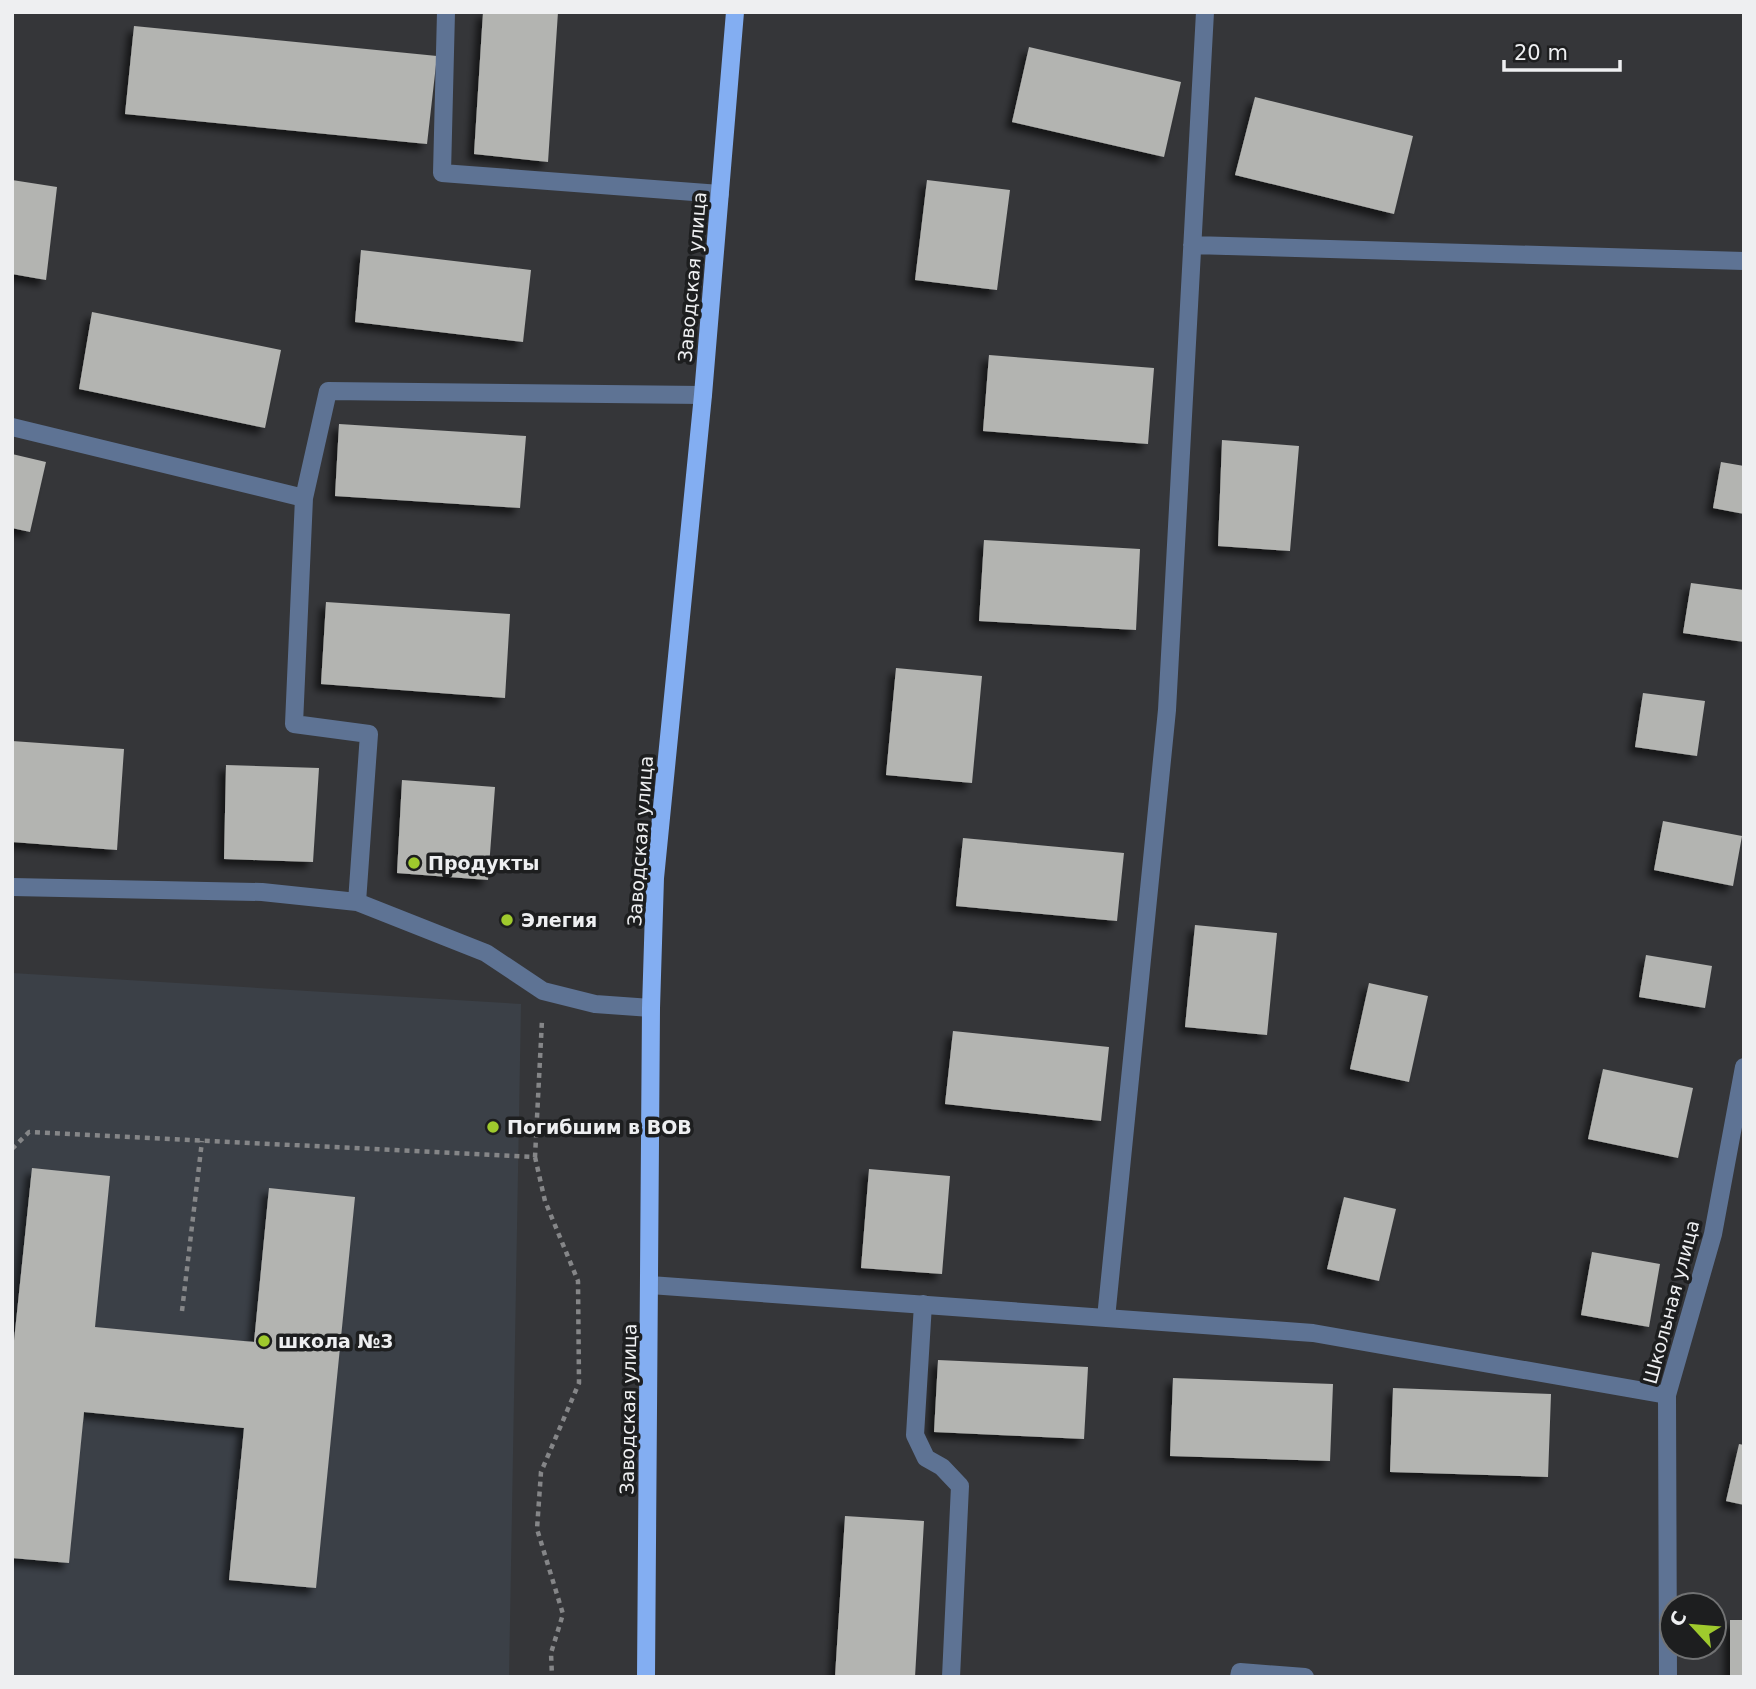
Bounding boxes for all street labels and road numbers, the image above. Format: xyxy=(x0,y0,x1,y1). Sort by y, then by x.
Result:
street label: Заводская улица xyxy=(674,191,710,363)
street label: Заводская улица xyxy=(623,755,657,927)
street label: Школьная улица xyxy=(1639,1218,1703,1386)
street label: Заводская улица xyxy=(616,1323,640,1495)

